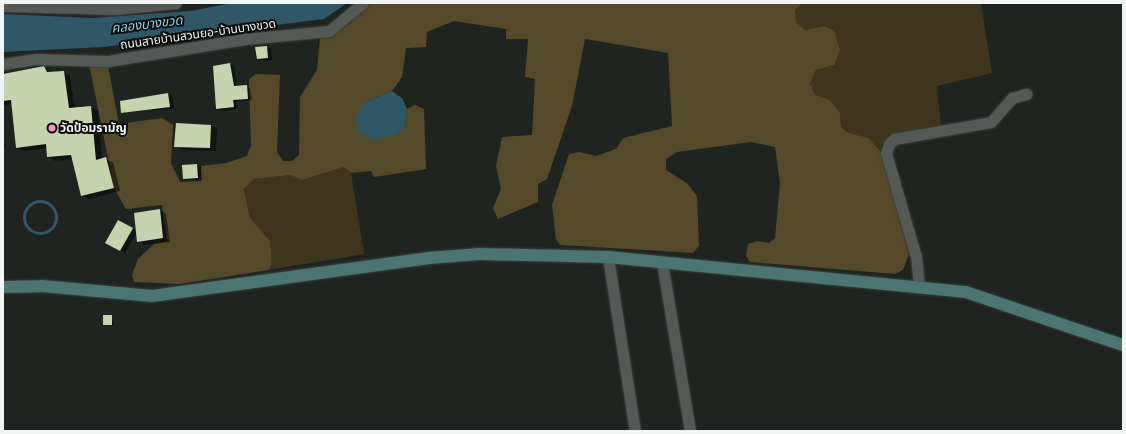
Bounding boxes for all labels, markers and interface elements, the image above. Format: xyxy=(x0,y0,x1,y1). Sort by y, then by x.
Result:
water label: คลองบางขวด xyxy=(111,13,183,37)
street label: ถนนสายบ้านสวนยอ-บ้านบางขวด xyxy=(119,16,277,52)
place label: วัดป้อมรามัญ xyxy=(60,121,127,135)
marker: วัดป้อมรามัญ xyxy=(47,123,57,133)

